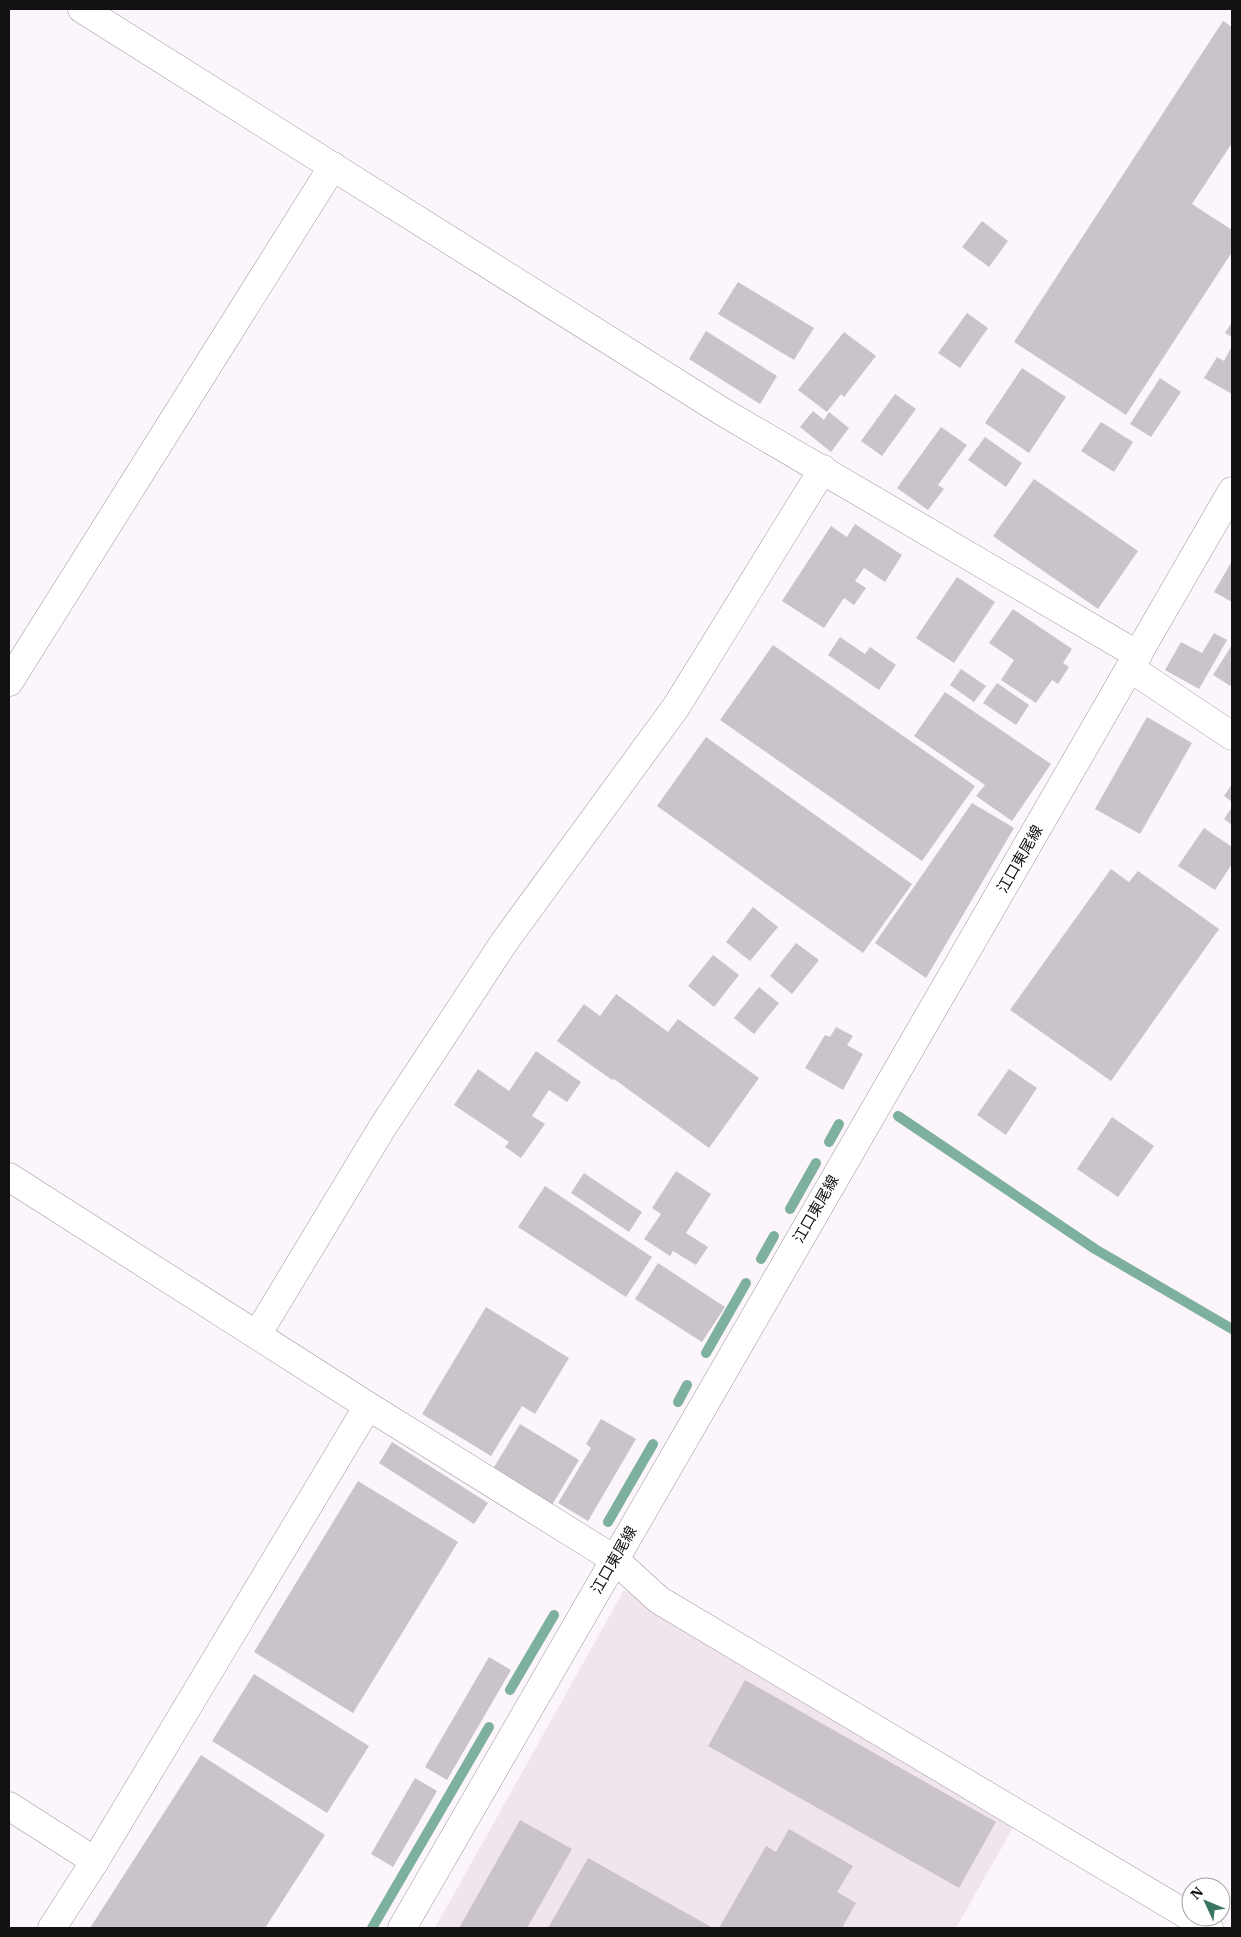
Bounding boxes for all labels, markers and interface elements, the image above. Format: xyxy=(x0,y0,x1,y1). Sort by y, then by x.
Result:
street label: 江口東尾線 xyxy=(993,822,1047,896)
street label: 江口東尾線 xyxy=(789,1172,843,1246)
street label: 江口東尾線 xyxy=(587,1523,641,1597)
north arrow xyxy=(1181,1877,1231,1927)
text: N xyxy=(1186,1883,1207,1903)

